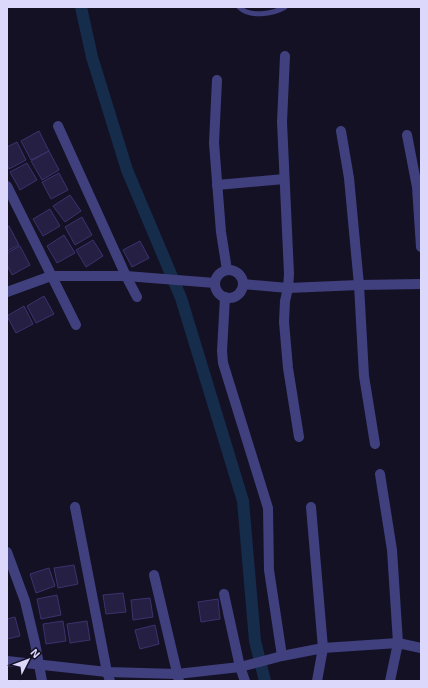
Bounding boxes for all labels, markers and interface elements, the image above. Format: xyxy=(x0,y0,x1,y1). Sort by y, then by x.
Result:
north arrow xyxy=(8,640,48,680)
text: N xyxy=(28,646,43,660)

